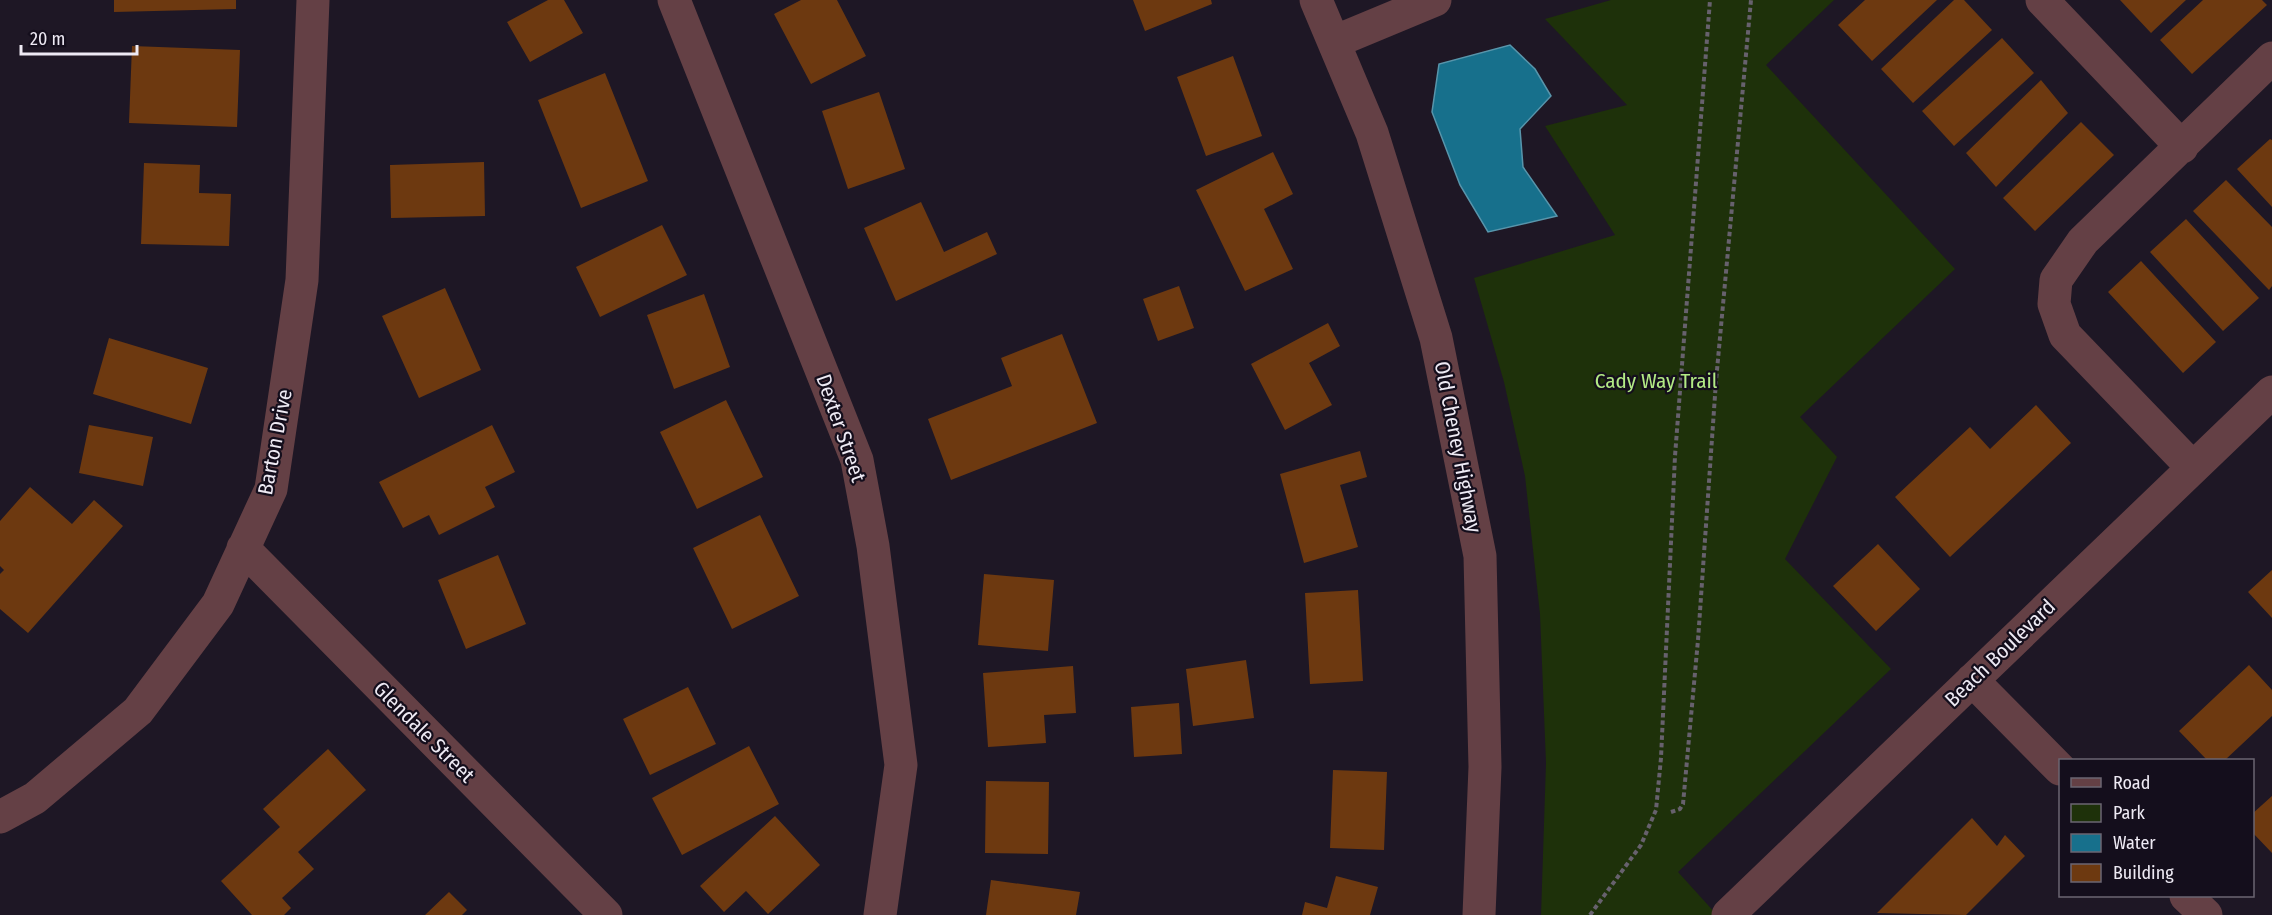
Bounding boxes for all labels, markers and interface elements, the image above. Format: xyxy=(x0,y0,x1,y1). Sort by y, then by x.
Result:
scale bar xyxy=(21,18,136,56)
text: 20 m xyxy=(30,28,65,50)
street label: Old Cheney Highway xyxy=(1429,359,1487,536)
park label: Cady Way Trail xyxy=(1595,368,1718,394)
street label: Dexter Street xyxy=(810,371,872,485)
street label: Barton Drive xyxy=(252,387,298,497)
street label: Beach Boulevard xyxy=(1939,594,2061,712)
street label: Glendale Street xyxy=(368,676,480,788)
legend xyxy=(2059,759,2254,897)
text: Road xyxy=(2113,772,2150,794)
text: Park xyxy=(2113,802,2146,824)
text: Water xyxy=(2113,832,2156,854)
text: Building xyxy=(2113,862,2174,884)

